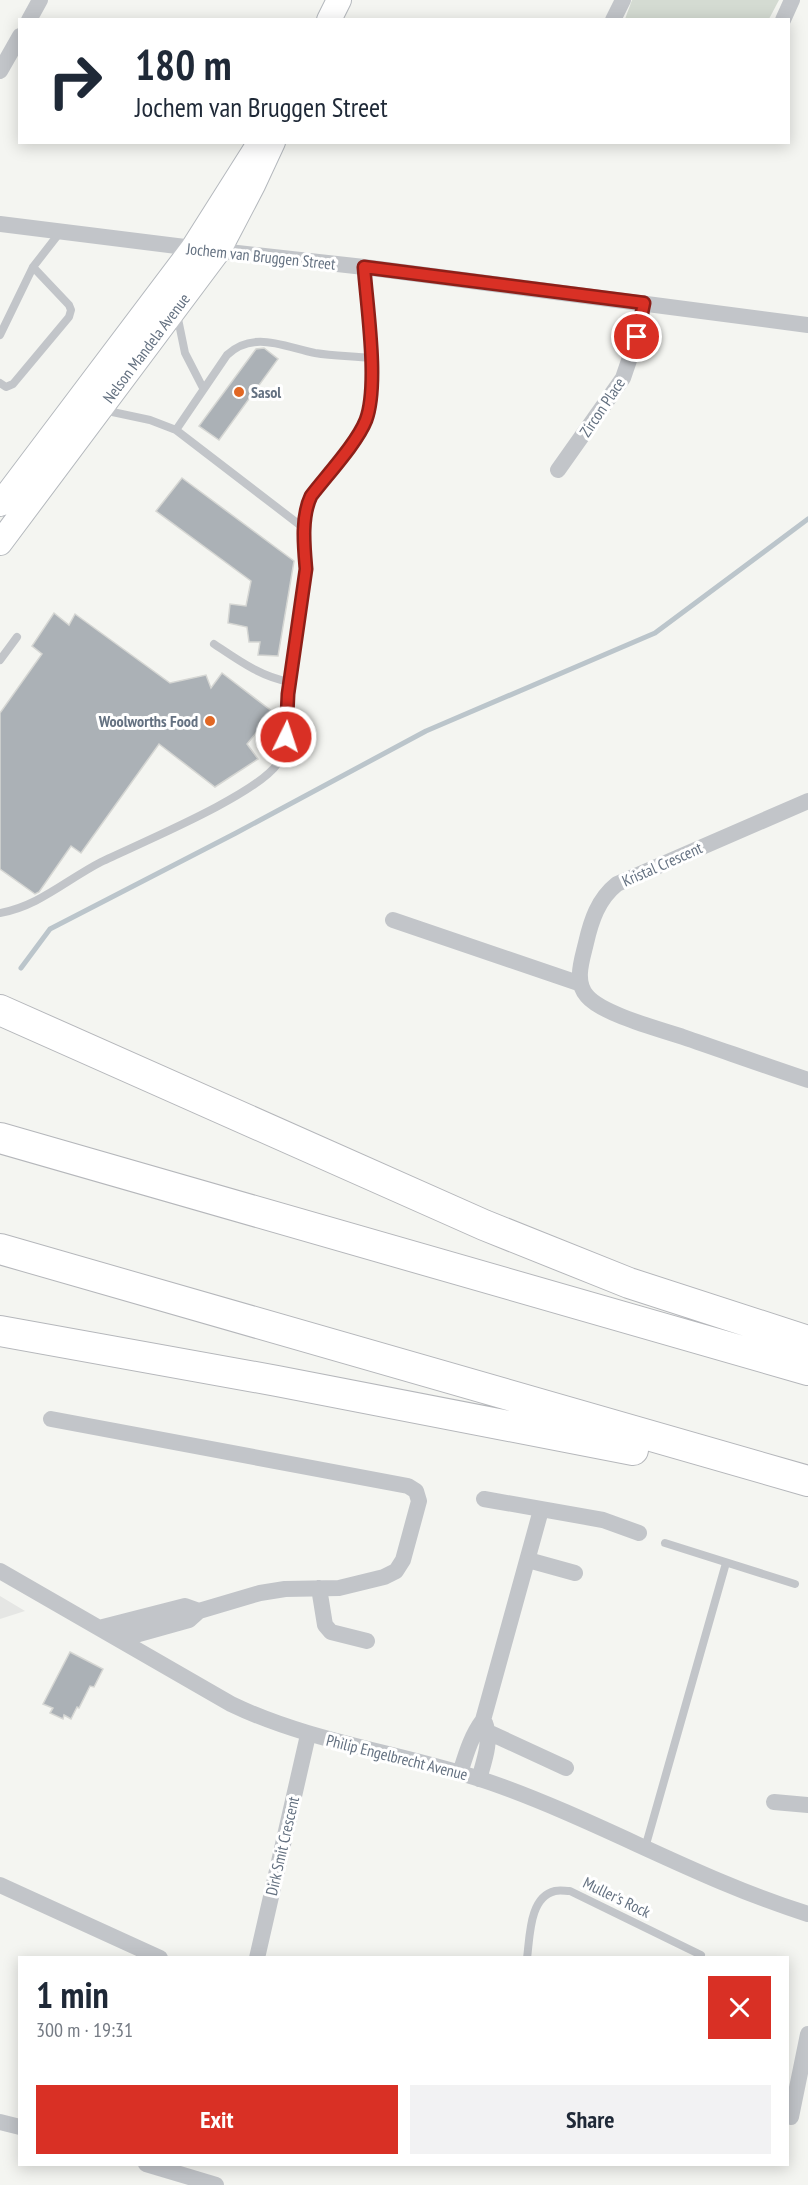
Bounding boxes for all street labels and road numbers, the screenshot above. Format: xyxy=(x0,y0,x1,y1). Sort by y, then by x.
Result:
street label: Jochem van Bruggen Street xyxy=(185,238,337,274)
street label: Nelson Mandela Avenue xyxy=(98,289,194,407)
street label: Zircon Place xyxy=(575,374,629,440)
street label: Kristal Crescent xyxy=(619,837,706,891)
street label: Philip Engelbrecht Avenue xyxy=(324,1730,470,1784)
street label: Dirk Smit Crescent xyxy=(261,1794,303,1897)
street label: Muller's Rock xyxy=(580,1872,655,1922)

